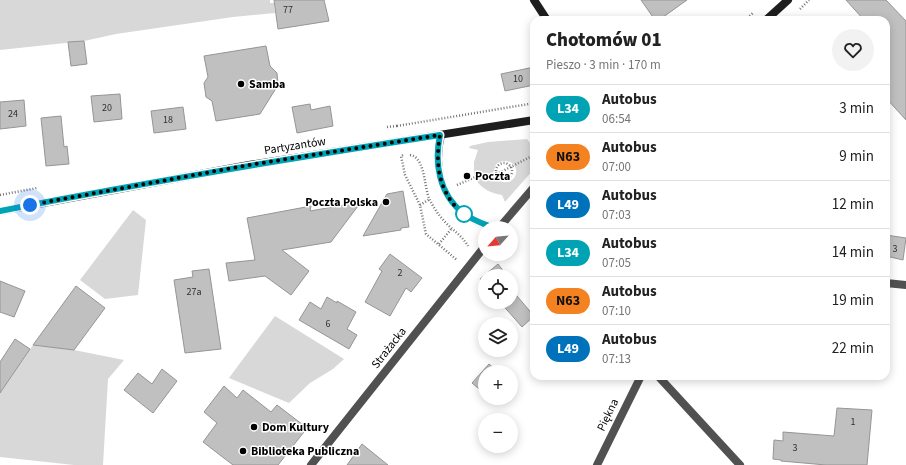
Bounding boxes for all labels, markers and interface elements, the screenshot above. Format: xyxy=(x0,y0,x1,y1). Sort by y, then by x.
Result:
house number: 77 xyxy=(283,3,293,17)
text: Chotomów 01 xyxy=(546,27,662,54)
button: heart xyxy=(832,29,874,71)
text: Pieszo · 3 min · 170 m xyxy=(546,56,661,74)
house number: 10 xyxy=(513,72,523,86)
place label: Samba xyxy=(249,76,285,93)
marker: Samba xyxy=(236,79,246,89)
text: Autobus xyxy=(602,89,657,110)
text: 3 min xyxy=(839,98,874,119)
text: L34 xyxy=(557,99,579,119)
house number: 20 xyxy=(102,101,112,115)
house number: 24 xyxy=(8,107,18,121)
text: 06:54 xyxy=(602,110,631,128)
house number: 18 xyxy=(163,113,173,127)
street label: Partyzantów xyxy=(263,133,327,159)
text: Autobus xyxy=(602,137,657,158)
text: 9 min xyxy=(839,146,874,167)
text: N63 xyxy=(556,147,580,167)
text: 07:00 xyxy=(602,158,631,176)
place label: Poczta xyxy=(475,168,510,185)
marker: Poczta xyxy=(462,171,472,181)
text: Autobus xyxy=(602,185,657,206)
place label: Poczta Polska xyxy=(305,194,378,211)
text: 12 min xyxy=(832,194,874,215)
your location xyxy=(20,195,40,215)
text: L49 xyxy=(557,195,579,215)
marker: Poczta Polska xyxy=(381,197,391,207)
unlabelled marker xyxy=(455,205,473,223)
text: 07:03 xyxy=(602,206,631,224)
north arrow xyxy=(478,221,518,261)
map controls xyxy=(478,221,518,453)
text: Autobus xyxy=(602,233,657,254)
text: 14 min xyxy=(832,242,874,263)
house number: 3 xyxy=(893,242,898,256)
text: L34 xyxy=(557,243,579,263)
text: 07:05 xyxy=(602,254,631,272)
house number: 2 xyxy=(398,266,403,280)
button: locate xyxy=(478,269,518,309)
text: Autobus xyxy=(602,281,657,302)
house number: 27a xyxy=(187,285,201,299)
text: 19 min xyxy=(832,290,874,311)
text: N63 xyxy=(556,291,580,311)
text: 07:10 xyxy=(602,302,631,320)
house number: 6 xyxy=(326,317,331,331)
button: layers xyxy=(478,317,518,357)
street label: Strażacka xyxy=(367,324,411,372)
text: Autobus xyxy=(602,329,657,350)
text: 22 min xyxy=(832,338,874,359)
text: L49 xyxy=(557,339,579,359)
text: 07:13 xyxy=(602,350,631,368)
button: + xyxy=(478,365,518,405)
street label: Piękna xyxy=(593,396,623,434)
button: − xyxy=(478,413,518,453)
house number: 1 xyxy=(851,415,856,429)
place label: Dom Kultury xyxy=(262,419,330,436)
marker: Dom Kultury xyxy=(249,422,259,432)
house number: 3 xyxy=(793,441,798,455)
place label: Biblioteka Publiczna xyxy=(251,443,359,460)
marker: Biblioteka Publiczna xyxy=(238,446,248,456)

